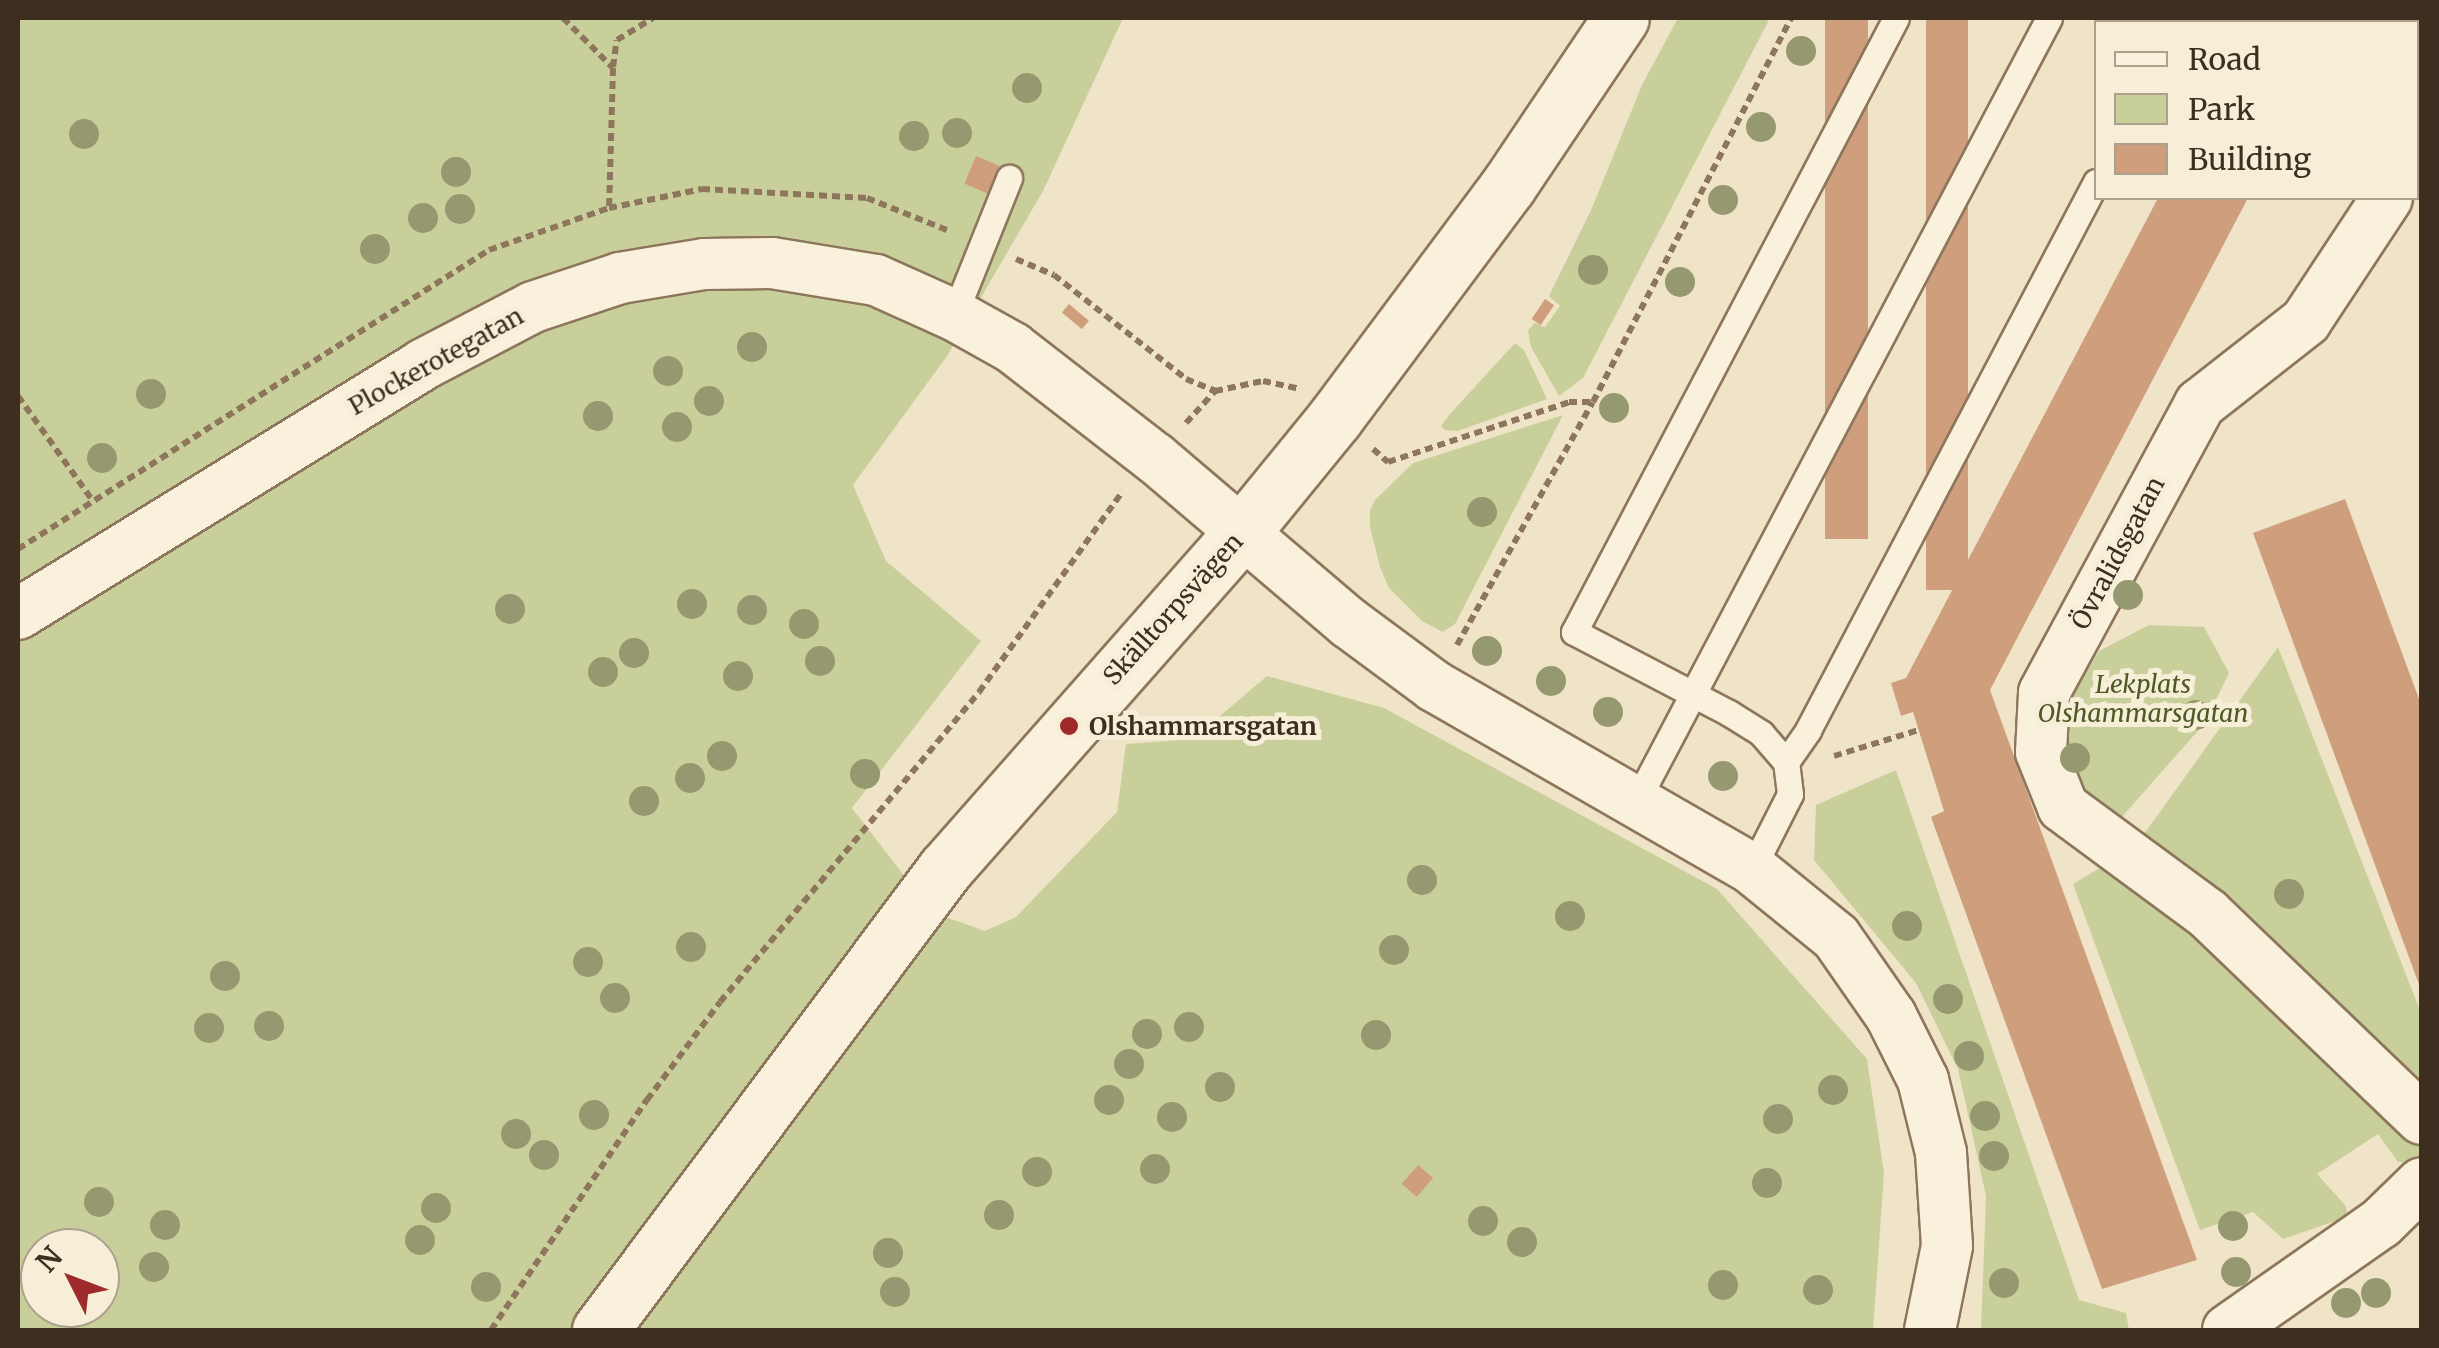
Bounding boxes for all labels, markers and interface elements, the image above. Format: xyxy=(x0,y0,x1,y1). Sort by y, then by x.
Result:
legend xyxy=(2094,20,2419,200)
text: Road xyxy=(2188,40,2261,78)
text: Park xyxy=(2188,90,2255,128)
text: Building xyxy=(2188,140,2311,178)
street label: Plockerotegatan xyxy=(343,301,529,421)
street label: Övralidsgatan xyxy=(2065,472,2171,634)
street label: Skälltorpsvägen xyxy=(1097,527,1249,691)
park label: Lekplats Olshammarsgatan xyxy=(2037,670,2249,729)
place label: Olshammarsgatan xyxy=(1089,711,1317,741)
marker: Olshammarsgatan xyxy=(1058,715,1080,737)
north arrow xyxy=(20,1228,120,1328)
text: N xyxy=(28,1239,70,1280)

